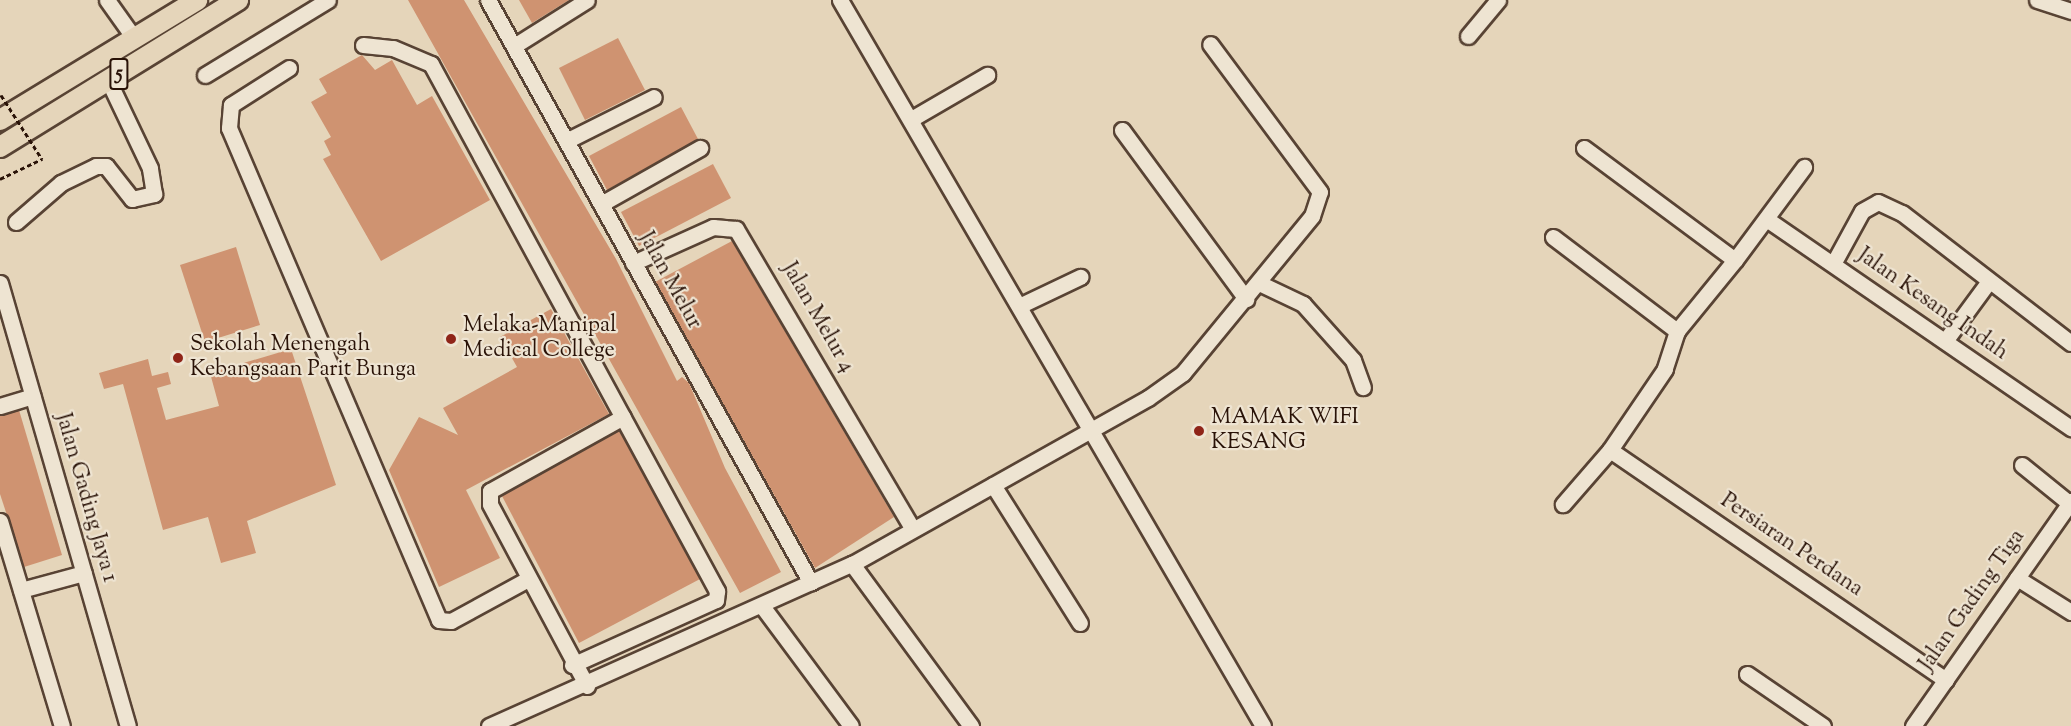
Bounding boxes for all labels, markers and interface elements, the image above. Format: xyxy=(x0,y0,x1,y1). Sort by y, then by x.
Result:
road number: 5 xyxy=(108,56,130,92)
street label: Jalan Melur xyxy=(631,228,707,334)
street label: Jalan Kesang Indah xyxy=(1851,243,2013,367)
street label: Jalan Melur 4 xyxy=(775,258,859,378)
place label: Melaka-Manipal Medical College xyxy=(463,313,616,364)
place label: Sekolah Menengah Kebangsaan Parit Bunga xyxy=(190,332,416,384)
marker: Melaka-Manipal Medical College xyxy=(444,332,458,346)
marker: Sekolah Menengah Kebangsaan Parit Bunga xyxy=(171,351,185,365)
place label: MAMAK WIFI KESANG xyxy=(1211,405,1359,457)
street label: Jalan Gading Jaya 1 xyxy=(48,410,122,586)
marker: MAMAK WIFI KESANG xyxy=(1192,424,1206,438)
street label: Persiaran Perdana xyxy=(1715,489,1867,603)
street label: Jalan Gading Tiga xyxy=(1914,525,2032,677)

